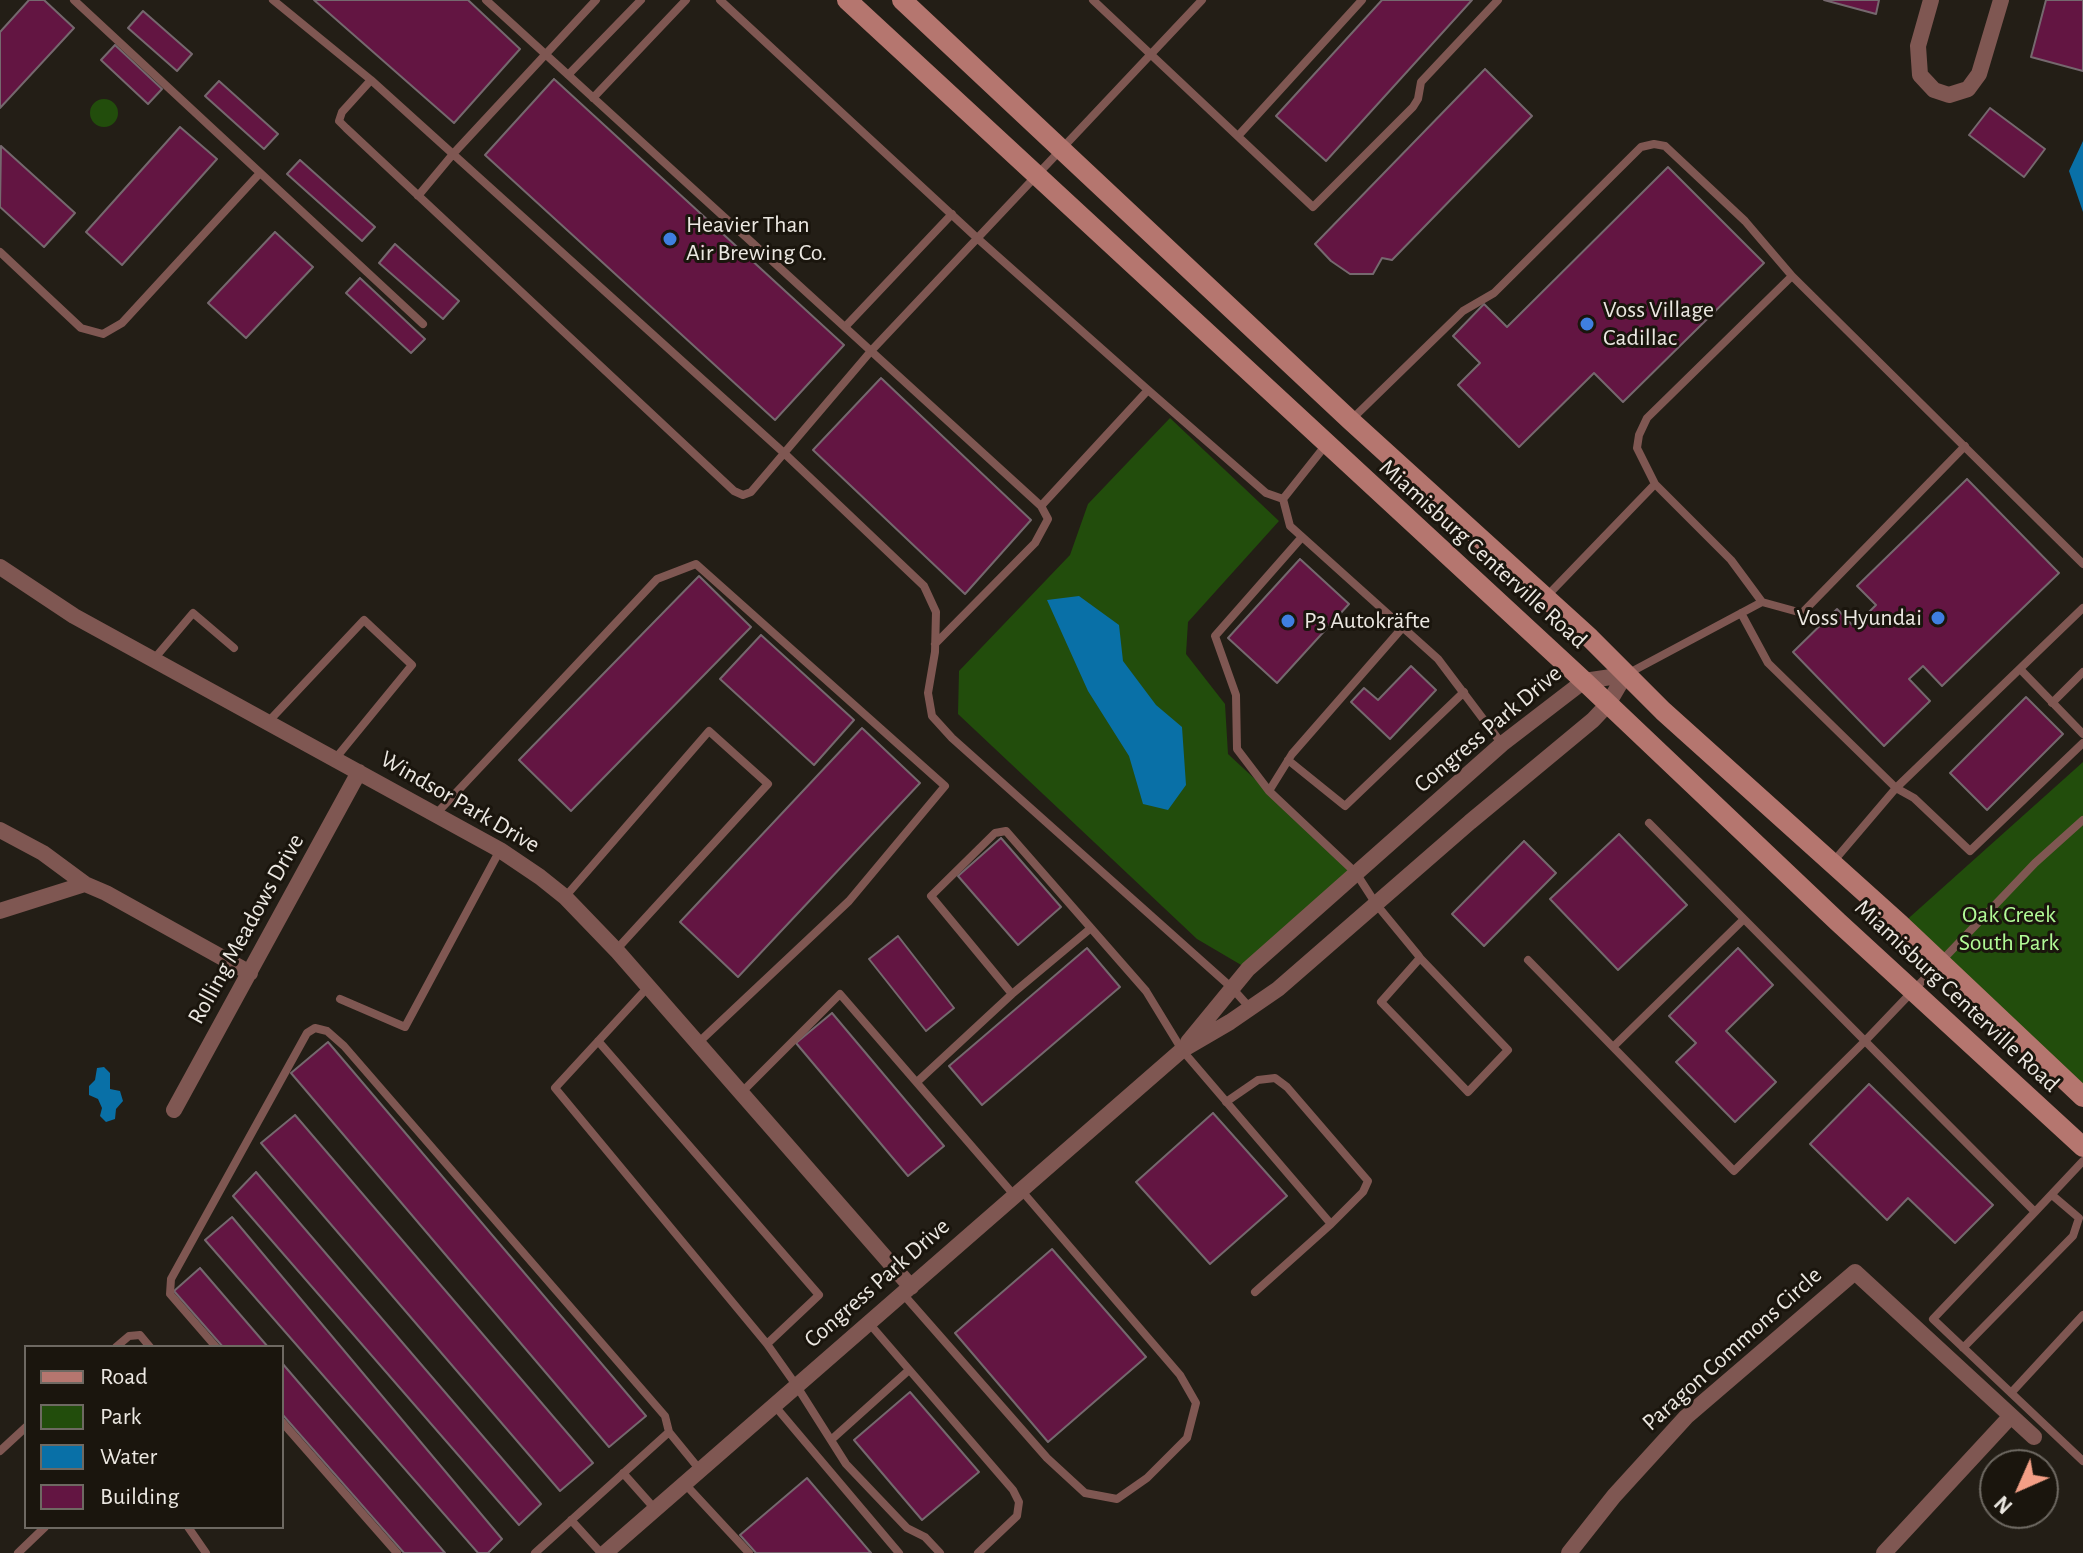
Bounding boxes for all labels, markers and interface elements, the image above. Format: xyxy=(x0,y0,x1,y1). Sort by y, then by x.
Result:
place label: Heavier Than Air Brewing Co. xyxy=(686,211,827,267)
marker: Heavier Than Air Brewing Co. xyxy=(661,230,679,248)
place label: Voss Village Cadillac xyxy=(1603,296,1714,352)
marker: Voss Village Cadillac xyxy=(1578,315,1596,333)
street label: Miamisburg Centerville Road xyxy=(1373,453,1593,655)
place label: Voss Hyundai xyxy=(1796,604,1922,632)
place label: P3 Autokräfte xyxy=(1304,607,1430,635)
marker: Voss Hyundai xyxy=(1929,609,1947,627)
marker: P3 Autokräfte xyxy=(1279,612,1297,630)
street label: Congress Park Drive xyxy=(1408,659,1568,799)
street label: Windsor Park Drive xyxy=(375,745,545,859)
street label: Rolling Meadows Drive xyxy=(182,829,310,1029)
street label: Miamisburg Centerville Road xyxy=(1849,894,2065,1098)
park label: Oak Creek South Park xyxy=(1959,901,2059,957)
street label: Congress Park Drive xyxy=(798,1212,956,1354)
street label: Paragon Commons Circle xyxy=(1636,1261,1828,1437)
legend xyxy=(24,1345,284,1529)
text: Road xyxy=(100,1365,148,1389)
text: Park xyxy=(100,1405,141,1429)
text: Water xyxy=(100,1445,157,1469)
north arrow xyxy=(1979,1449,2059,1529)
text: Building xyxy=(100,1485,179,1509)
text: N xyxy=(1990,1491,2017,1518)

